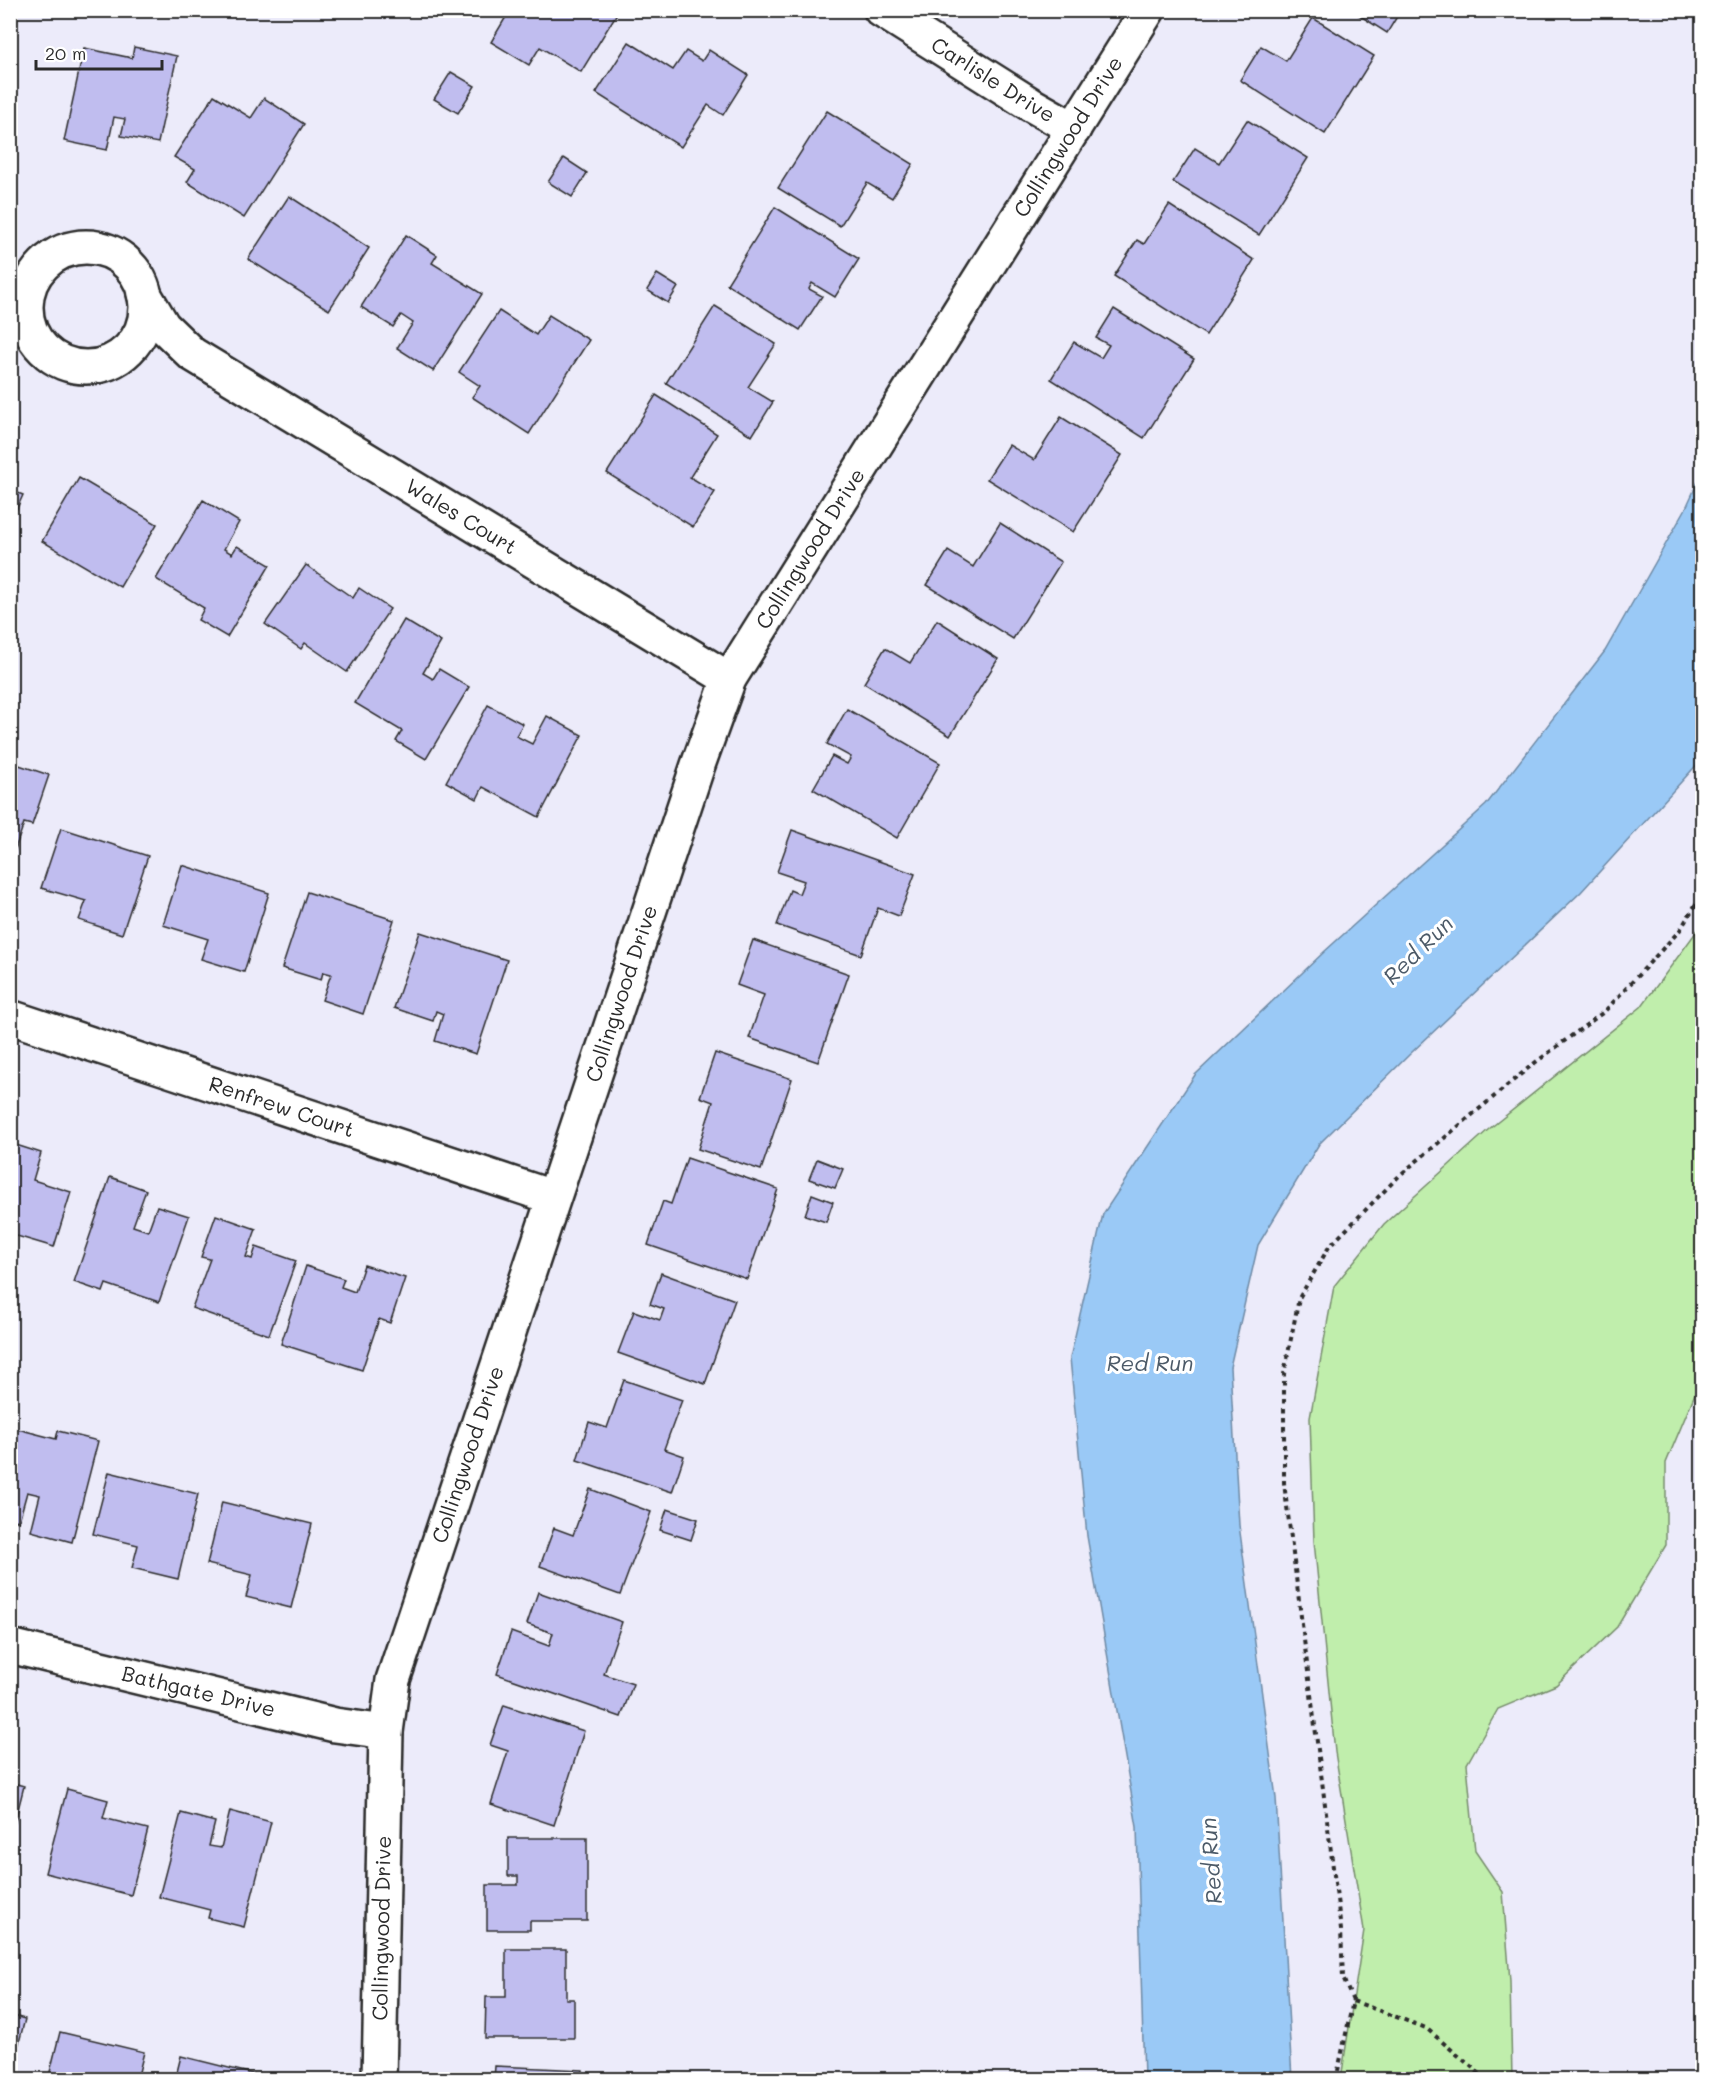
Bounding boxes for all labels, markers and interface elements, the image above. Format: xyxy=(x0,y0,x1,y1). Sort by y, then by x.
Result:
street label: Carlisle Drive xyxy=(927,30,1060,127)
scale bar xyxy=(36,33,162,71)
text: 20 m xyxy=(45,41,86,65)
street label: Collingwood Drive xyxy=(1007,51,1128,222)
street label: Collingwood Drive xyxy=(749,462,870,634)
street label: Wales Court xyxy=(401,471,523,560)
street label: Collingwood Drive xyxy=(578,901,662,1085)
water label: Red Run xyxy=(1376,909,1459,990)
street label: Renfrew Court xyxy=(206,1069,358,1142)
water label: Red Run xyxy=(1106,1348,1194,1377)
street label: Collingwood Drive xyxy=(425,1362,509,1546)
street label: Bathgate Drive xyxy=(119,1659,278,1722)
water label: Red Run xyxy=(1193,1817,1228,1905)
street label: Collingwood Drive xyxy=(365,1835,396,2021)

